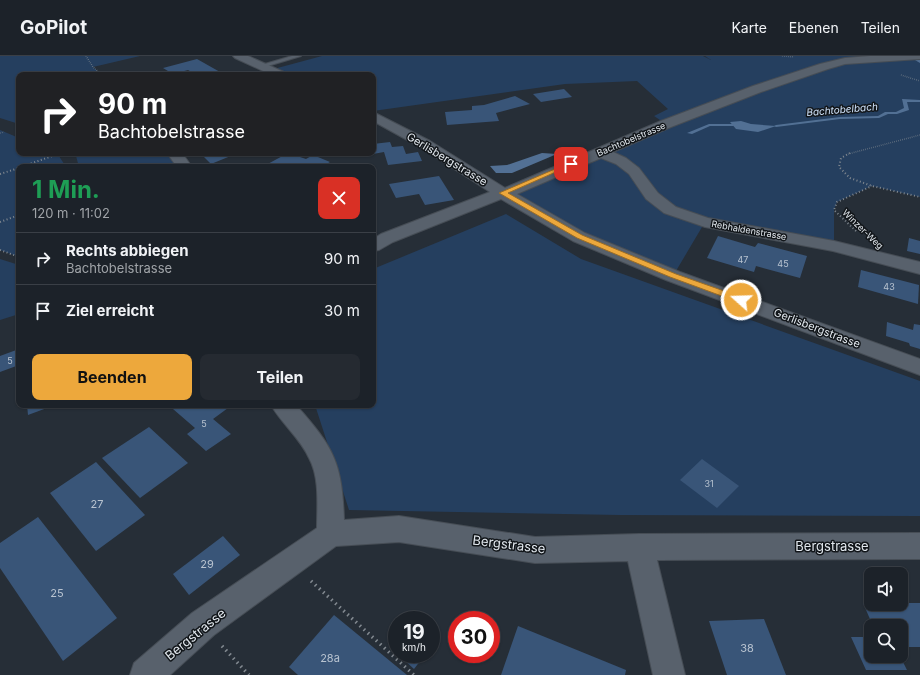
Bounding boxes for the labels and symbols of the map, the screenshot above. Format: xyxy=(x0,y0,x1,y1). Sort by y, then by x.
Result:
water label: Bachtobelbach xyxy=(806,100,878,118)
street label: Bachtobelstrasse xyxy=(595,120,667,158)
street label: Gerlisbergstrasse xyxy=(404,129,490,189)
pin xyxy=(554,147,588,181)
street label: Winzer-Weg xyxy=(840,207,886,251)
street label: Rebhaldenstrasse xyxy=(711,218,787,242)
house number: 47 xyxy=(738,254,748,265)
house number: 45 xyxy=(777,258,789,269)
position arrow xyxy=(720,279,762,321)
house number: 43 xyxy=(883,281,895,292)
street label: Gerlisbergstrasse xyxy=(772,305,862,351)
house number: 5 xyxy=(7,355,13,366)
house number: 5 xyxy=(201,418,207,429)
house number: 31 xyxy=(704,478,714,489)
house number: 27 xyxy=(91,497,103,511)
street label: Bergstrasse xyxy=(472,532,546,556)
street label: Bergstrasse xyxy=(795,538,869,554)
house number: 29 xyxy=(200,557,214,571)
house number: 25 xyxy=(50,586,64,600)
street label: Bergstrasse xyxy=(161,605,229,663)
speed limit sign: 30 xyxy=(448,611,500,663)
house number: 38 xyxy=(740,641,754,655)
house number: 28a xyxy=(320,651,340,665)

